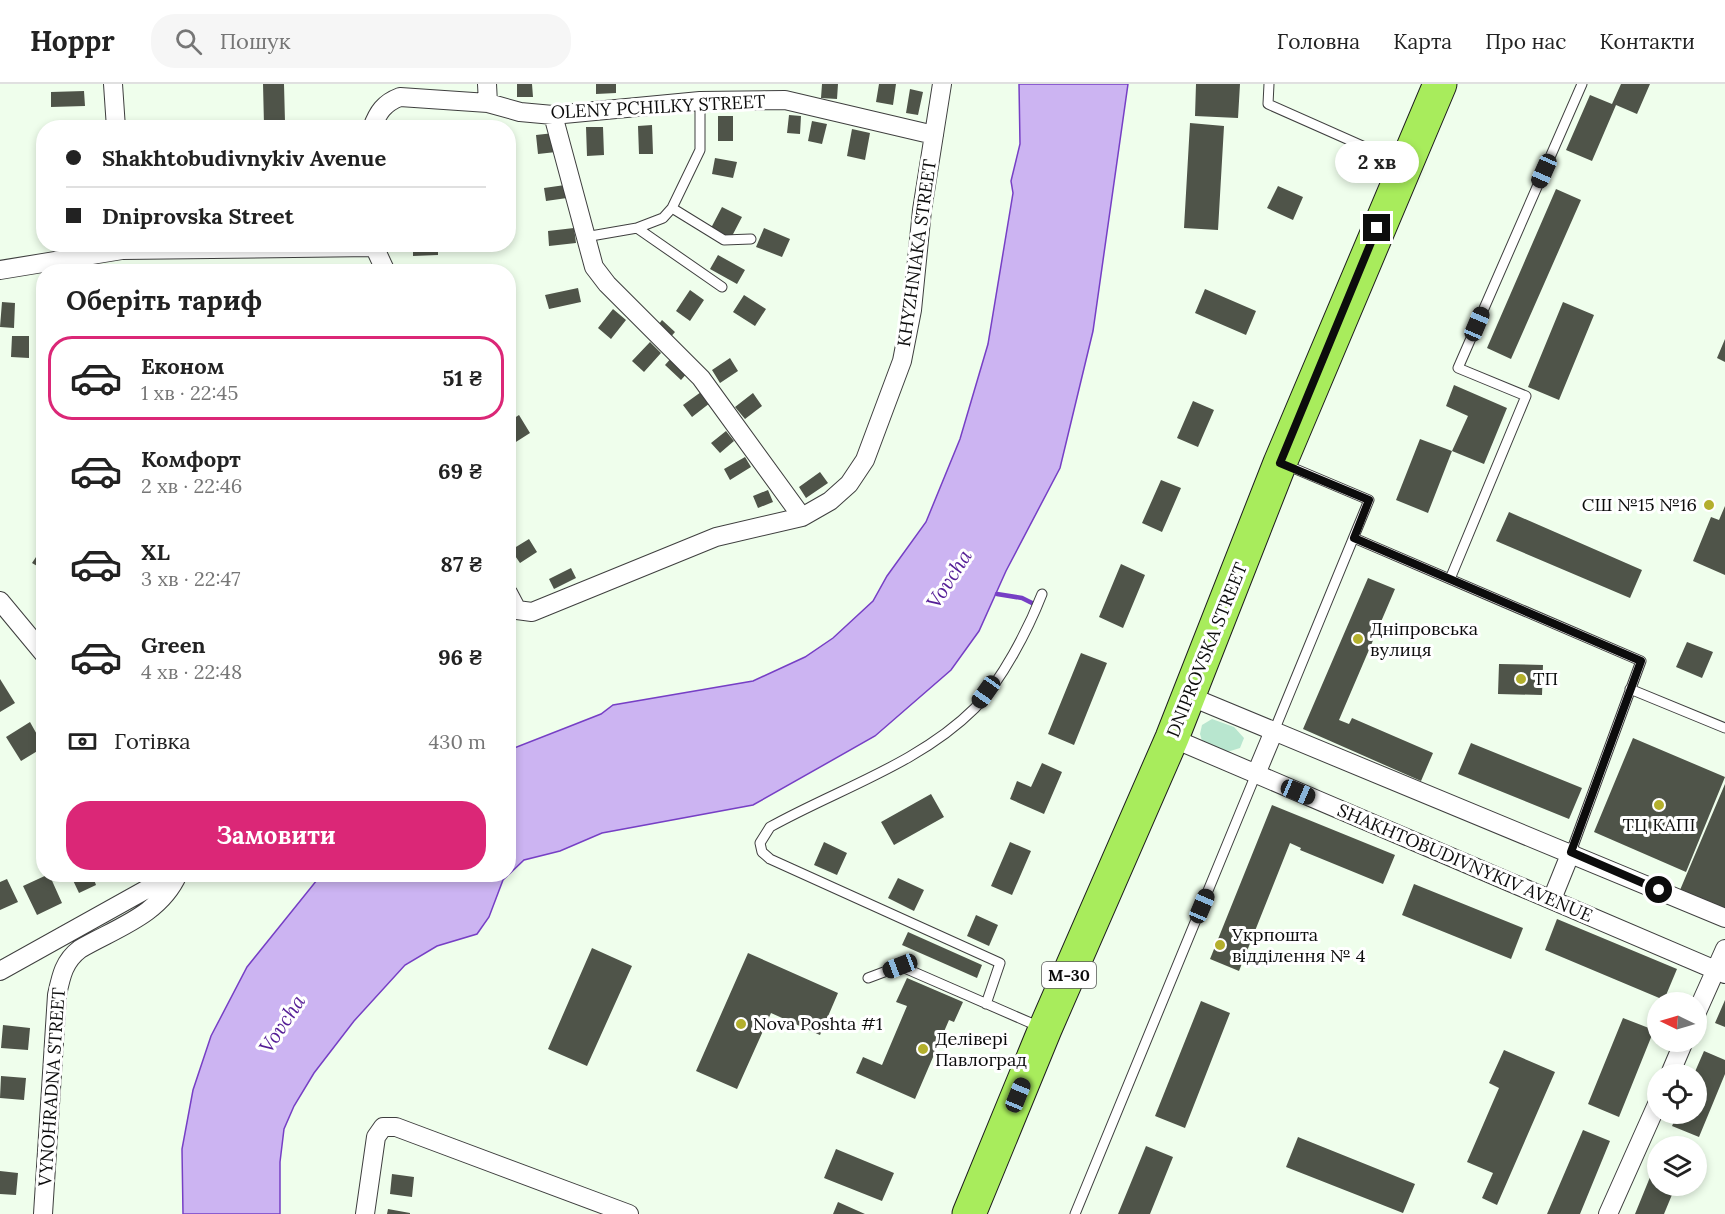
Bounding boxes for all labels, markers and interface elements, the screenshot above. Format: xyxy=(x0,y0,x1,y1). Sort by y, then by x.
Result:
search box xyxy=(151,14,571,68)
text: Hoppr xyxy=(30,23,115,59)
icon: search xyxy=(172,25,205,58)
text: Пошук xyxy=(220,27,291,55)
text: Головна xyxy=(1277,28,1360,55)
text: Карта xyxy=(1393,28,1452,55)
text: Про нас xyxy=(1485,28,1567,55)
text: Контакти xyxy=(1600,28,1695,55)
street label: OLENY PCHILKY STREET xyxy=(550,89,766,124)
callout: 2 хв xyxy=(1335,141,1419,183)
text: Shakhtobudivnykiv Avenue xyxy=(102,144,386,172)
text: 2 хв xyxy=(1358,149,1396,174)
car xyxy=(1528,151,1560,191)
street label: KHYZHNIAKA STREET xyxy=(892,157,941,348)
text: Dniprovska Street xyxy=(102,202,294,230)
route end xyxy=(1363,214,1390,241)
text: Оберіть тариф xyxy=(66,283,262,317)
car xyxy=(1462,304,1492,344)
icon: car xyxy=(69,351,123,405)
text: Економ xyxy=(141,352,224,380)
text: 51 ₴ xyxy=(442,364,483,392)
text: 1 хв · 22:45 xyxy=(141,380,238,405)
icon: car xyxy=(69,444,123,498)
text: Комфорт xyxy=(141,445,241,473)
text: 69 ₴ xyxy=(438,457,483,485)
text: 2 хв · 22:46 xyxy=(141,473,242,498)
place label: СШ №15 №16 xyxy=(1582,493,1697,516)
marker: СШ №15 №16 xyxy=(1702,498,1716,512)
icon: car xyxy=(69,537,123,591)
text: XL xyxy=(141,538,170,566)
water label: Vovcha xyxy=(920,545,977,613)
text: 87 ₴ xyxy=(440,550,483,578)
street label: DNIPROVSKA STREET xyxy=(1161,559,1252,741)
text: 3 хв · 22:47 xyxy=(141,566,240,591)
place label: Дніпровська вулиця xyxy=(1370,617,1478,661)
icon: car xyxy=(69,630,123,684)
text: Green xyxy=(141,631,206,659)
marker: Дніпровська вулиця xyxy=(1351,632,1365,646)
text: 96 ₴ xyxy=(438,643,483,671)
text: 4 хв · 22:48 xyxy=(141,659,242,684)
place label: ТП xyxy=(1533,667,1558,690)
car xyxy=(968,672,1004,712)
marker: ТП xyxy=(1514,672,1528,686)
icon: cash xyxy=(66,725,99,758)
text: Готівка xyxy=(114,727,191,755)
text: 430 m xyxy=(428,729,486,754)
car xyxy=(1278,777,1318,807)
street label: SHAKHTOBUDIVNYKIV AVENUE xyxy=(1334,798,1596,927)
marker: ТЦ КАПІ xyxy=(1652,798,1666,812)
button: Замовити xyxy=(66,801,486,870)
place label: ТЦ КАПІ xyxy=(1622,813,1696,836)
route start xyxy=(1645,876,1672,903)
car xyxy=(1187,886,1217,926)
place label: Укрпошта відділення № 4 xyxy=(1231,923,1366,967)
marker: Укрпошта відділення № 4 xyxy=(1213,938,1227,952)
car xyxy=(880,951,920,981)
road number: М-30 xyxy=(1042,962,1096,988)
street label: VYNOHRADNA STREET xyxy=(33,986,70,1188)
water label: Vovcha xyxy=(253,990,310,1058)
north arrow xyxy=(1647,992,1707,1052)
map controls xyxy=(1647,992,1707,1196)
place label: Nova Poshta #1 xyxy=(753,1012,883,1035)
marker: Nova Poshta #1 xyxy=(734,1017,748,1031)
place label: Делівері Павлоград xyxy=(935,1027,1027,1071)
marker: Делівері Павлоград xyxy=(916,1042,930,1056)
button: locate xyxy=(1647,1064,1707,1124)
car xyxy=(1003,1075,1033,1115)
button: layers xyxy=(1647,1136,1707,1196)

